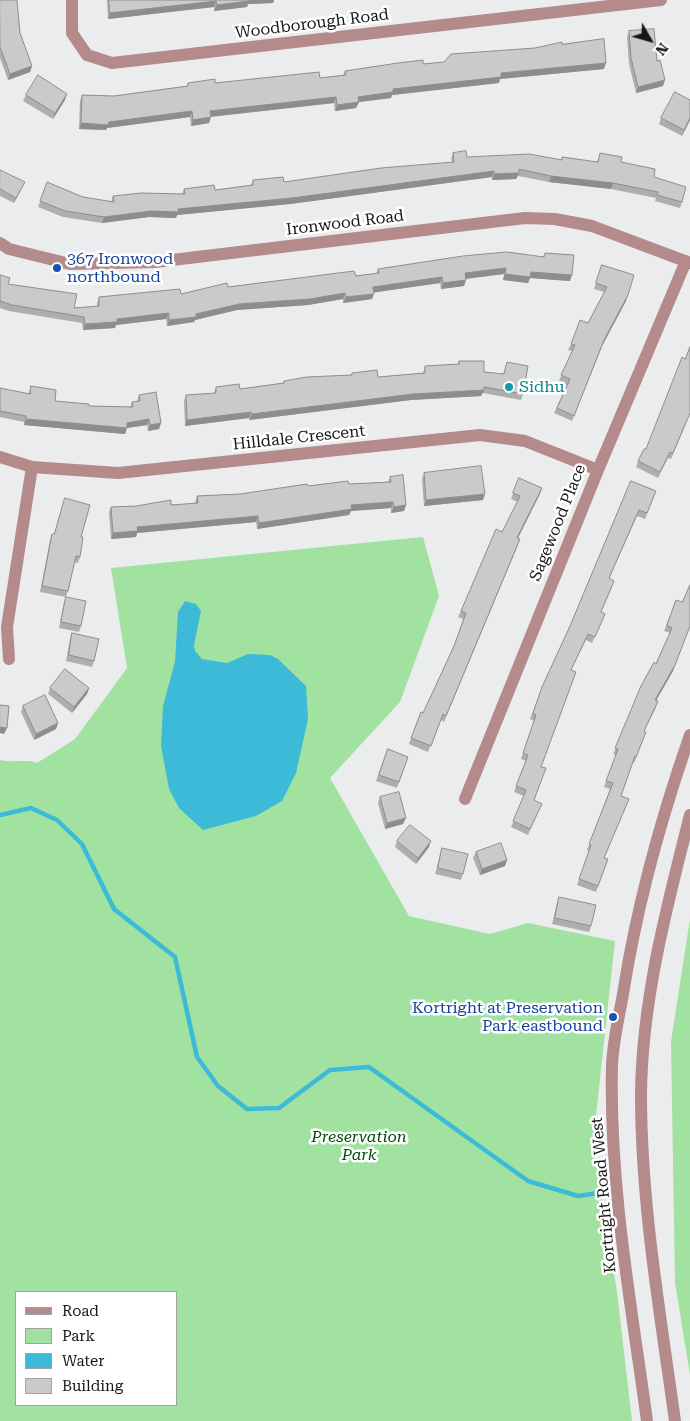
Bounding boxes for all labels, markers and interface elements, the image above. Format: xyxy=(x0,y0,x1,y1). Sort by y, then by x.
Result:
street label: Woodborough Road xyxy=(234,5,390,43)
north arrow xyxy=(625,15,675,65)
text: N xyxy=(652,40,671,58)
street label: Ironwood Road xyxy=(285,206,405,240)
place label: 367 Ironwood northbound xyxy=(67,249,173,287)
marker: 367 Ironwood northbound xyxy=(51,262,63,274)
place label: Sidhu xyxy=(519,377,564,397)
marker: Sidhu xyxy=(503,381,515,393)
street label: Hilldale Crescent xyxy=(232,421,366,455)
street label: Sagewood Place xyxy=(526,462,590,584)
place label: Kortright at Preservation Park eastbound xyxy=(412,998,603,1036)
marker: Kortright at Preservation Park eastbound xyxy=(607,1011,619,1023)
street label: Kortright Road West xyxy=(588,1116,620,1274)
park label: Preservation Park xyxy=(311,1127,407,1165)
legend xyxy=(15,1291,178,1406)
text: Road xyxy=(62,1302,99,1320)
text: Park xyxy=(62,1327,95,1345)
text: Water xyxy=(62,1352,104,1370)
text: Building xyxy=(62,1377,123,1395)

